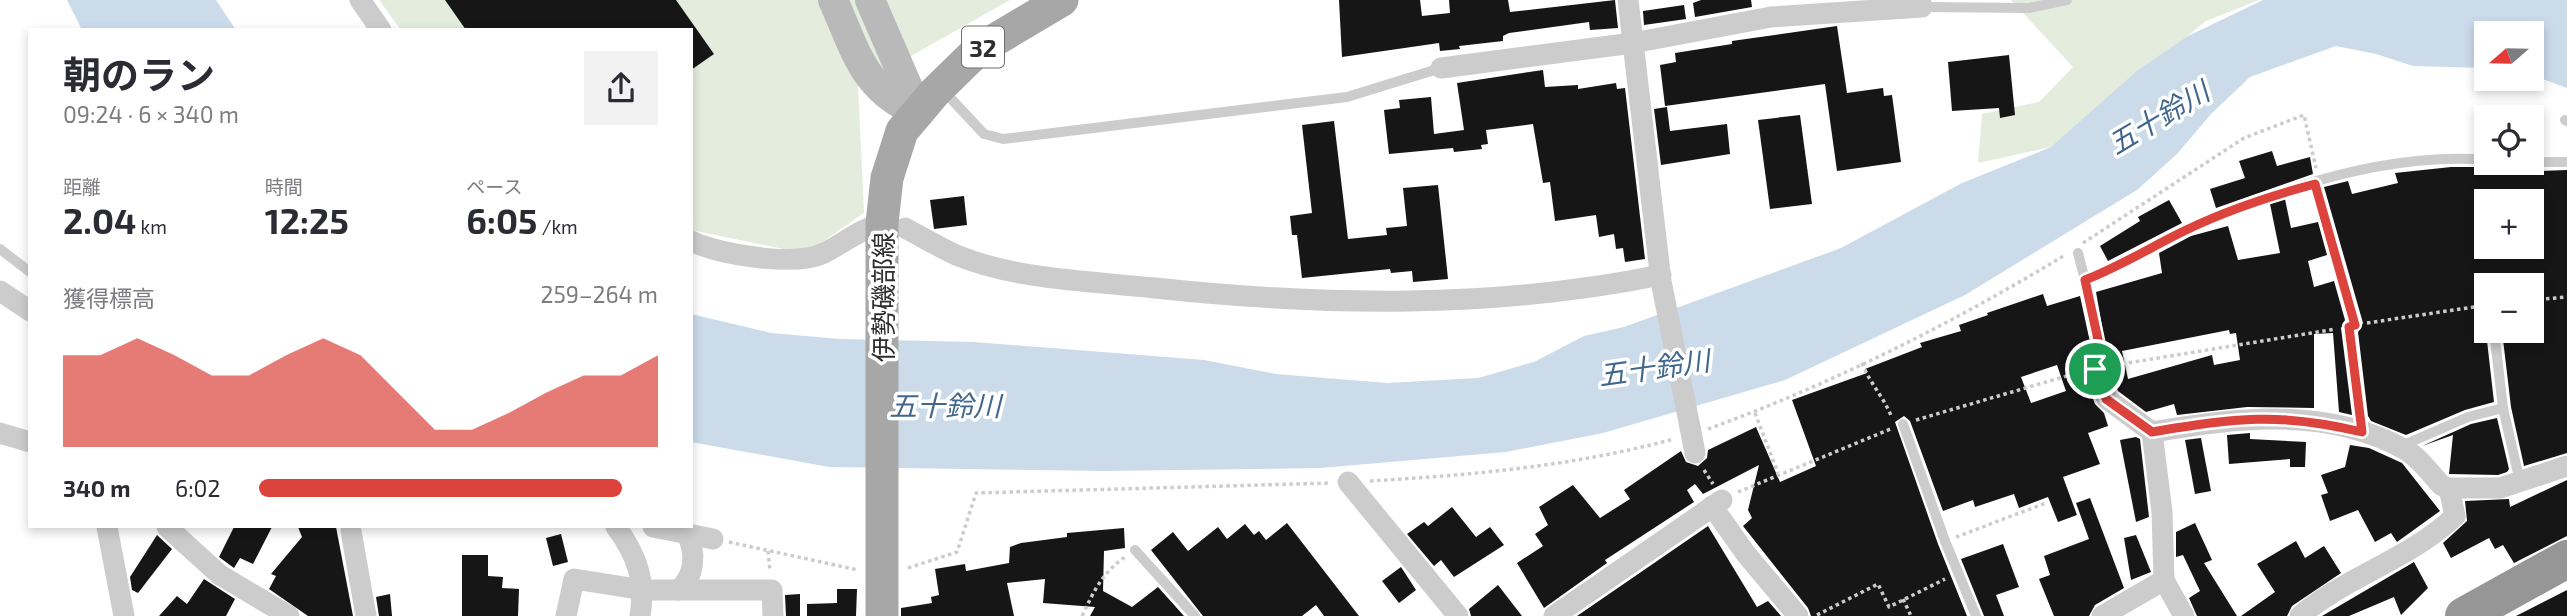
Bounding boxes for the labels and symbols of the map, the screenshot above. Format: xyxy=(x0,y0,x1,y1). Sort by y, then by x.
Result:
north arrow xyxy=(2474,21,2544,91)
road number: 32 xyxy=(962,27,1004,68)
water label: 五十鈴川 xyxy=(2101,72,2217,160)
street label: 伊勢磯部線 xyxy=(867,232,898,362)
pin xyxy=(2065,339,2125,399)
water label: 五十鈴川 xyxy=(1596,342,1715,392)
water label: 五十鈴川 xyxy=(889,388,1004,422)

